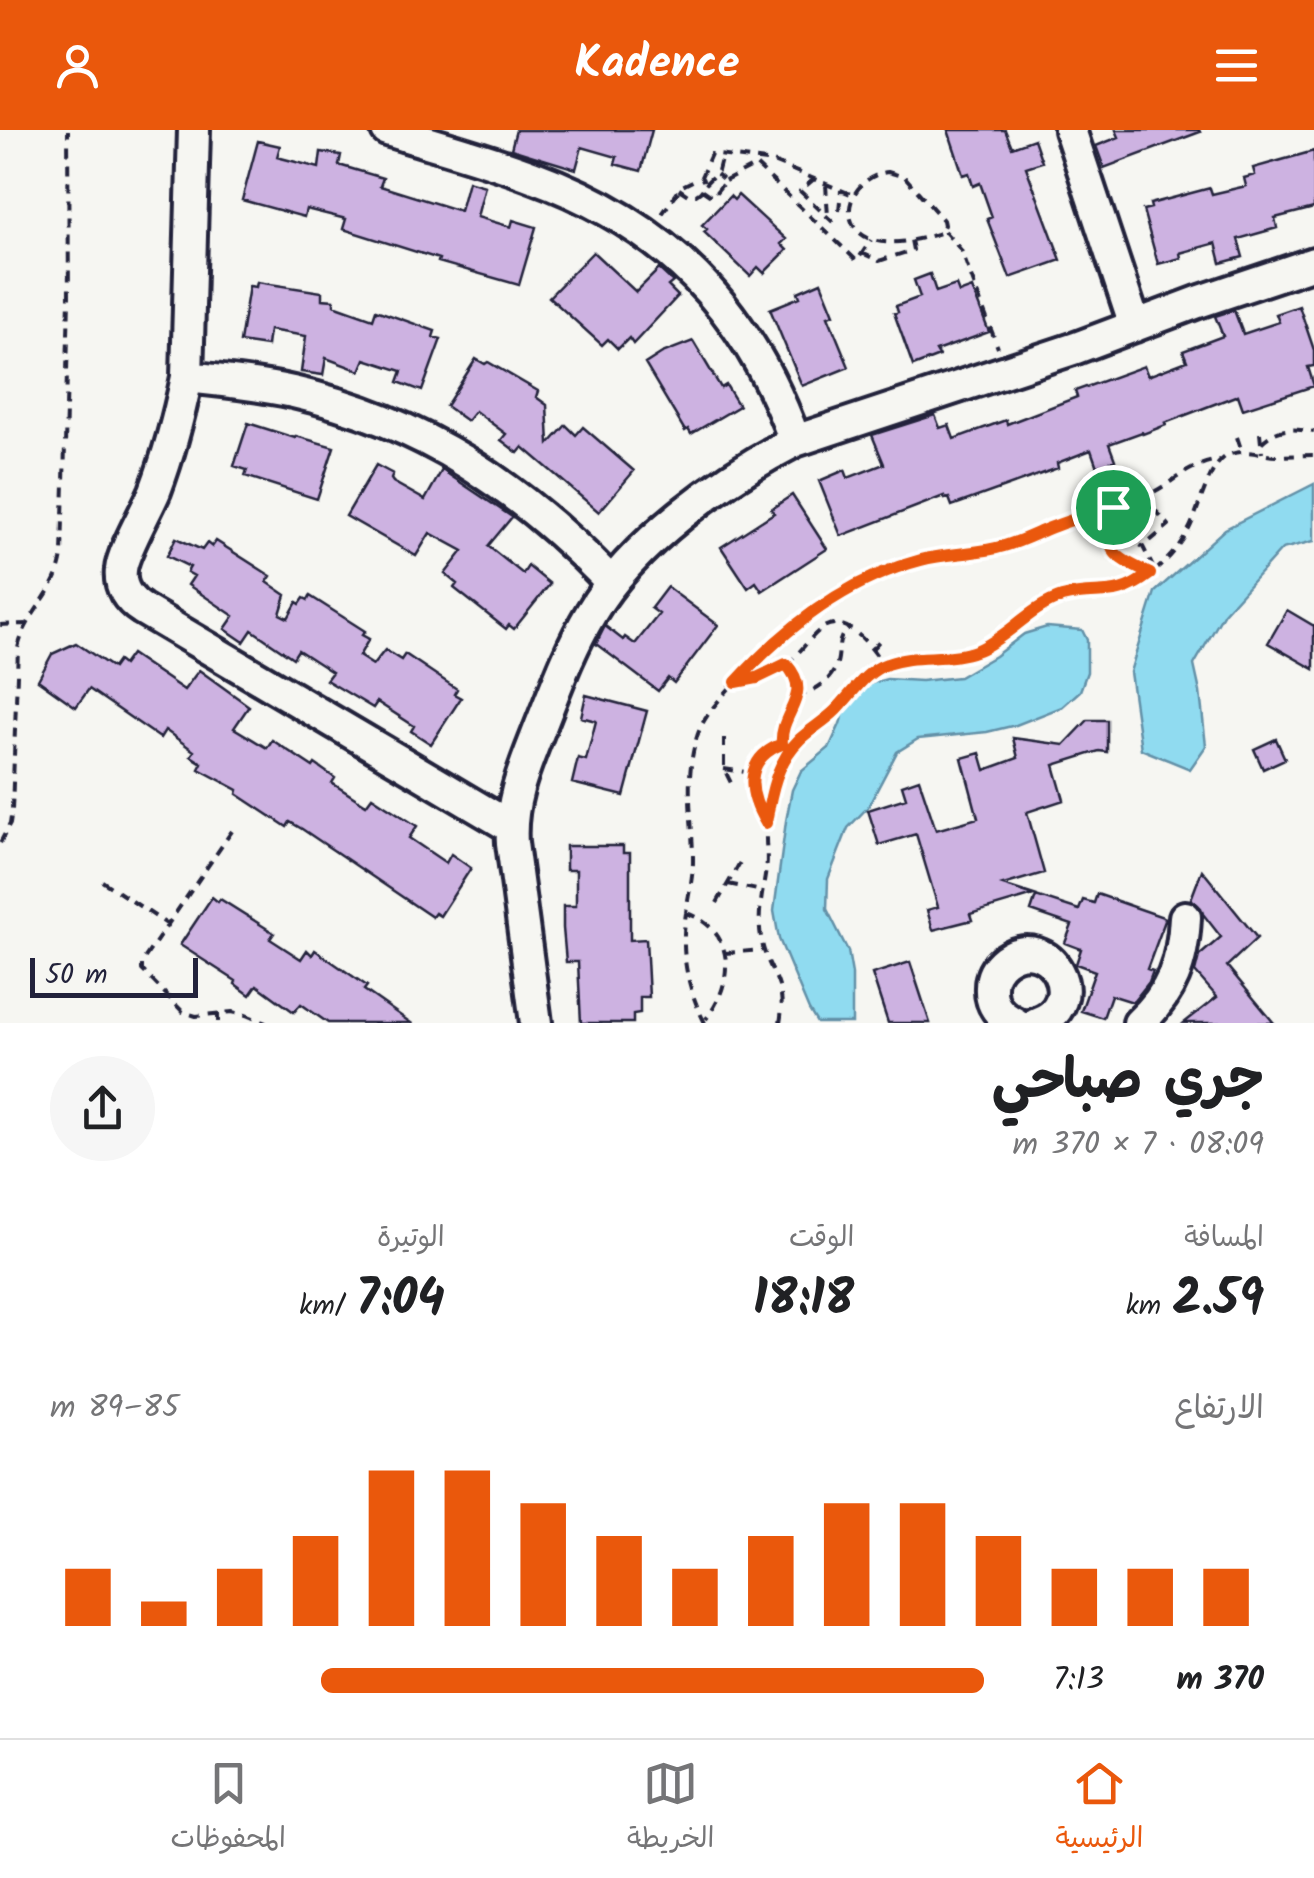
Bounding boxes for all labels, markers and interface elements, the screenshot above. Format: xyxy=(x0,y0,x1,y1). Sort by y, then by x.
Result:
text: Kadence xyxy=(574,29,740,101)
icon: person xyxy=(50,38,105,93)
icon: menu xyxy=(1209,38,1264,93)
pin xyxy=(1071,465,1156,550)
icon: arrive xyxy=(1086,480,1141,535)
scale bar xyxy=(30,953,198,998)
text: 50 m xyxy=(45,953,108,998)
text: جري صباحي xyxy=(992,1039,1264,1126)
button: share xyxy=(50,1056,155,1161)
text: 08:09 · 7 × 370 m xyxy=(1013,1120,1264,1171)
text: الوتيرة xyxy=(377,1216,445,1261)
text: الوقت xyxy=(789,1216,854,1261)
text: المسافة xyxy=(1184,1216,1264,1261)
text: 7:04 xyxy=(356,1261,445,1341)
text: 18:18 xyxy=(753,1261,854,1341)
text: 2.59 xyxy=(1172,1261,1264,1341)
text: /km xyxy=(299,1284,356,1329)
text: km xyxy=(1126,1284,1172,1329)
text: 85–89 m xyxy=(50,1383,179,1434)
text: الارتفاع xyxy=(1174,1384,1264,1435)
text: 7:13 xyxy=(1053,1655,1104,1706)
text: 370 m xyxy=(1176,1655,1264,1706)
tab: المحفوظات xyxy=(171,1756,286,1862)
tab: الخريطة xyxy=(627,1756,714,1862)
tab: الرئيسية xyxy=(1056,1756,1143,1862)

